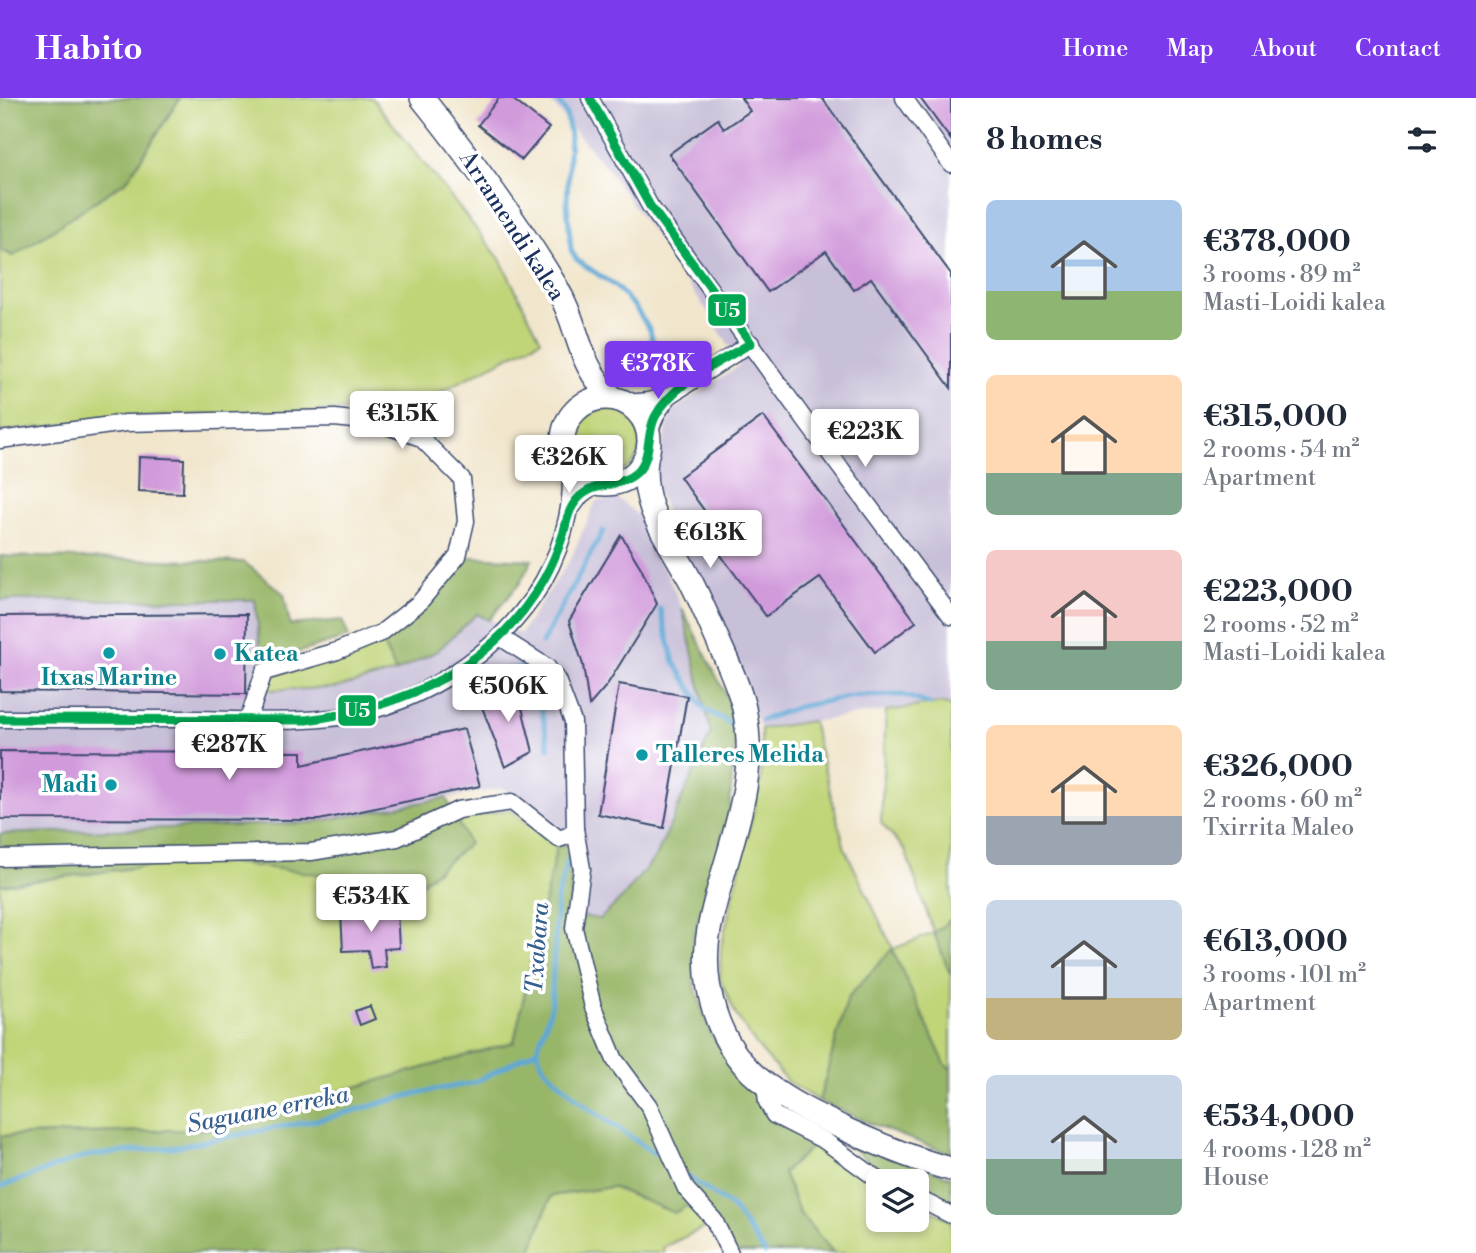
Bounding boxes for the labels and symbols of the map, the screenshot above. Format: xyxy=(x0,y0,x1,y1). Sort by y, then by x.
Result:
street label: Arramendi kalea xyxy=(453,145,571,306)
line badge: U5 xyxy=(707,293,747,327)
text: U5 xyxy=(714,299,740,323)
pin: €378K xyxy=(609,342,707,401)
pin: €315K xyxy=(353,392,451,451)
pin: €223K xyxy=(816,410,914,469)
pin: €326K xyxy=(520,436,618,495)
pin: €613K xyxy=(661,510,759,570)
place label: Katea xyxy=(234,640,299,668)
marker: Itxas Marine xyxy=(101,645,117,661)
marker: Katea xyxy=(212,646,228,662)
place label: Itxas Marine xyxy=(41,664,177,692)
pin: €506K xyxy=(459,664,557,724)
line badge: U5 xyxy=(337,694,377,727)
text: U5 xyxy=(344,699,370,723)
pin: €287K xyxy=(180,722,278,782)
place label: Talleres Melida xyxy=(656,741,824,769)
marker: Talleres Melida xyxy=(634,747,650,763)
place label: Madi xyxy=(41,771,97,799)
marker: Madi xyxy=(103,777,119,793)
pin: €534K xyxy=(322,874,420,934)
water label: Txabara xyxy=(520,901,556,994)
water label: Saguane erreka xyxy=(185,1079,352,1140)

